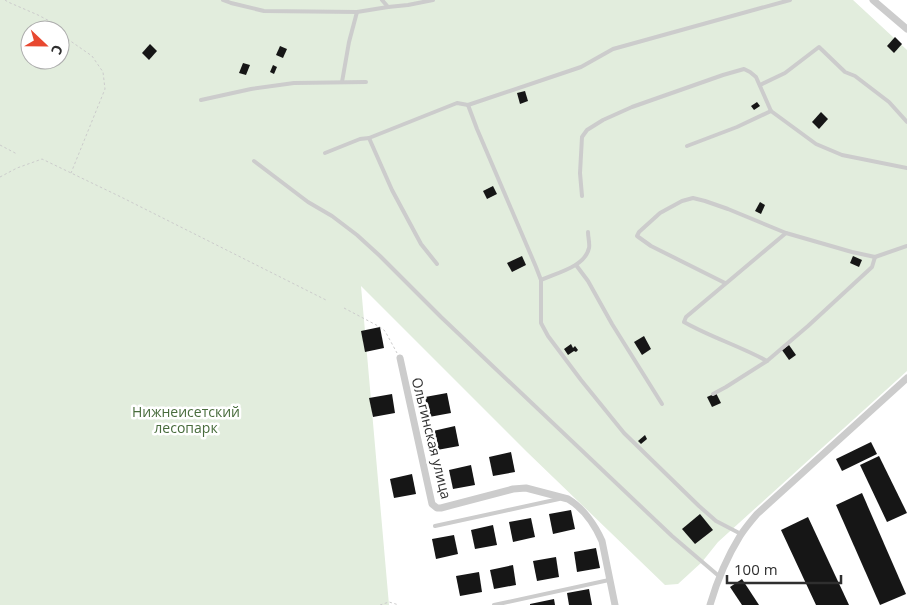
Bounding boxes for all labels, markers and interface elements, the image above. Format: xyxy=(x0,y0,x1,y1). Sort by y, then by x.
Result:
north arrow xyxy=(20,20,70,70)
text: С xyxy=(47,42,68,58)
street label: Ольгинская улица xyxy=(408,375,456,501)
park label: Нижнеисетский лесопарк xyxy=(132,402,240,437)
scale bar xyxy=(727,552,841,584)
text: 100 m xyxy=(734,559,778,579)

